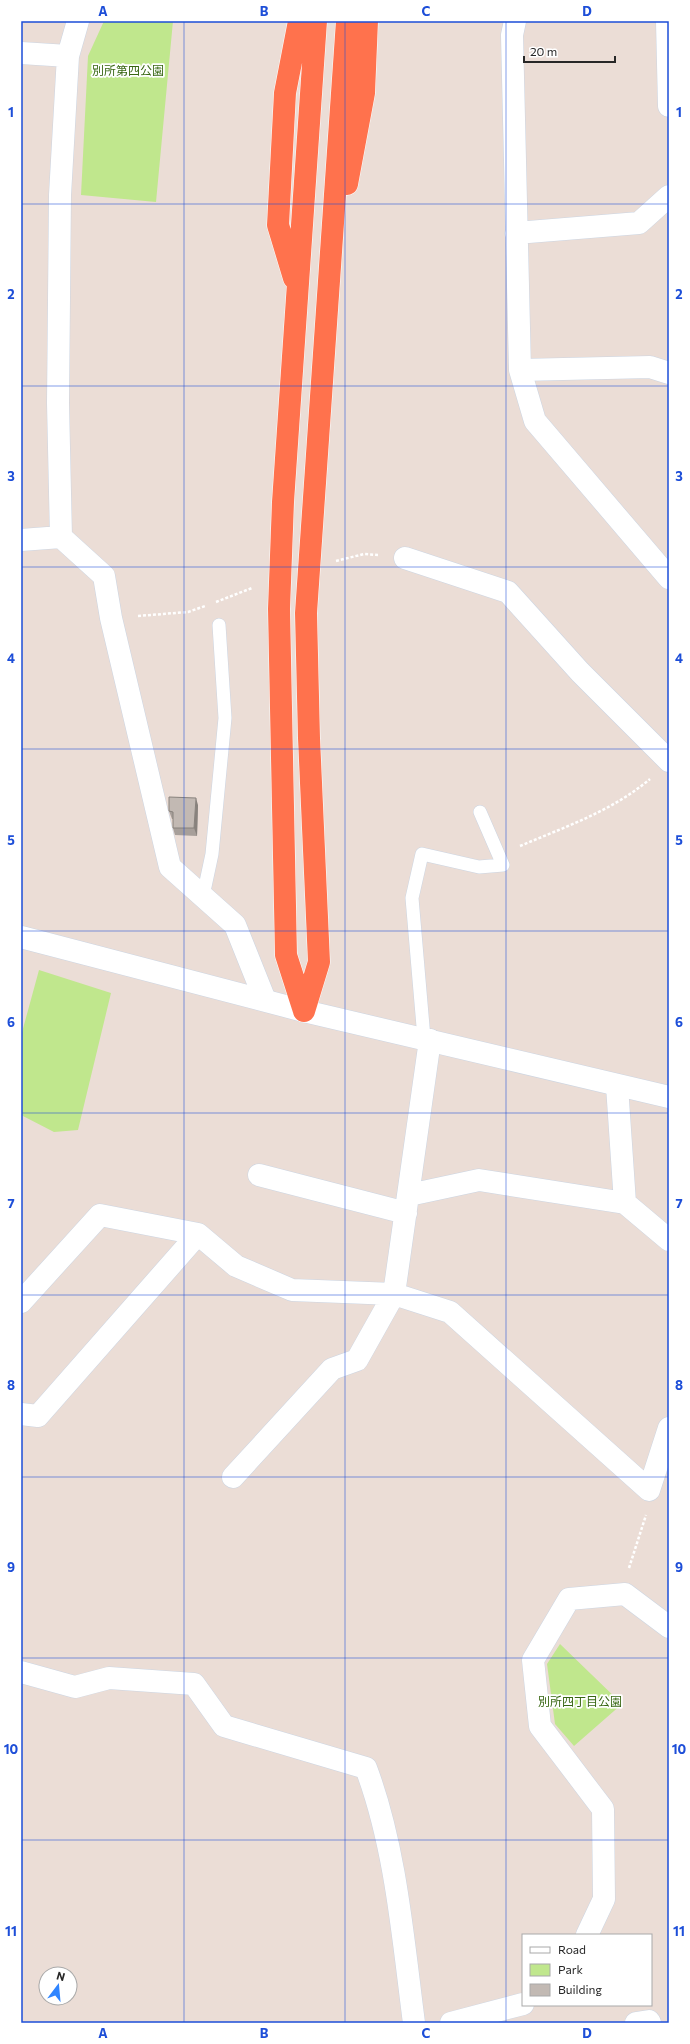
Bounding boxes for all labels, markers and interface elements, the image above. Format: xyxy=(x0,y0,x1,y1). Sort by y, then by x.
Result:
text: A xyxy=(98,3,108,19)
text: B xyxy=(260,3,269,19)
text: C xyxy=(422,3,431,19)
text: D xyxy=(582,3,592,19)
scale bar xyxy=(524,38,615,64)
text: 20 m xyxy=(530,44,557,58)
park label: 別所第四公園 xyxy=(92,63,164,77)
text: 1 xyxy=(8,104,14,120)
text: 1 xyxy=(676,104,682,120)
text: 2 xyxy=(7,286,15,302)
text: 2 xyxy=(675,286,683,302)
text: 3 xyxy=(7,468,15,484)
text: 3 xyxy=(675,468,683,484)
text: 4 xyxy=(7,650,15,666)
text: 4 xyxy=(675,650,683,666)
text: 5 xyxy=(7,832,15,848)
text: 5 xyxy=(675,832,683,848)
text: 6 xyxy=(7,1014,15,1030)
text: 6 xyxy=(675,1014,683,1030)
text: 7 xyxy=(7,1195,15,1211)
text: 7 xyxy=(675,1195,683,1211)
text: 8 xyxy=(7,1377,15,1393)
text: 8 xyxy=(675,1377,683,1393)
text: 9 xyxy=(7,1559,15,1575)
text: 9 xyxy=(675,1559,683,1575)
park label: 別所四丁目公園 xyxy=(538,1694,622,1708)
text: 10 xyxy=(4,1741,19,1757)
text: 10 xyxy=(672,1741,687,1757)
text: 11 xyxy=(5,1923,17,1939)
text: 11 xyxy=(673,1923,685,1939)
legend xyxy=(522,1934,652,2006)
text: Road xyxy=(558,1942,586,1956)
text: Park xyxy=(558,1962,584,1976)
north arrow xyxy=(38,1966,78,2006)
text: N xyxy=(55,1969,67,1983)
text: Building xyxy=(558,1982,602,1996)
text: A xyxy=(98,2025,108,2041)
text: B xyxy=(260,2025,269,2041)
text: C xyxy=(422,2025,431,2041)
text: D xyxy=(582,2025,592,2041)

